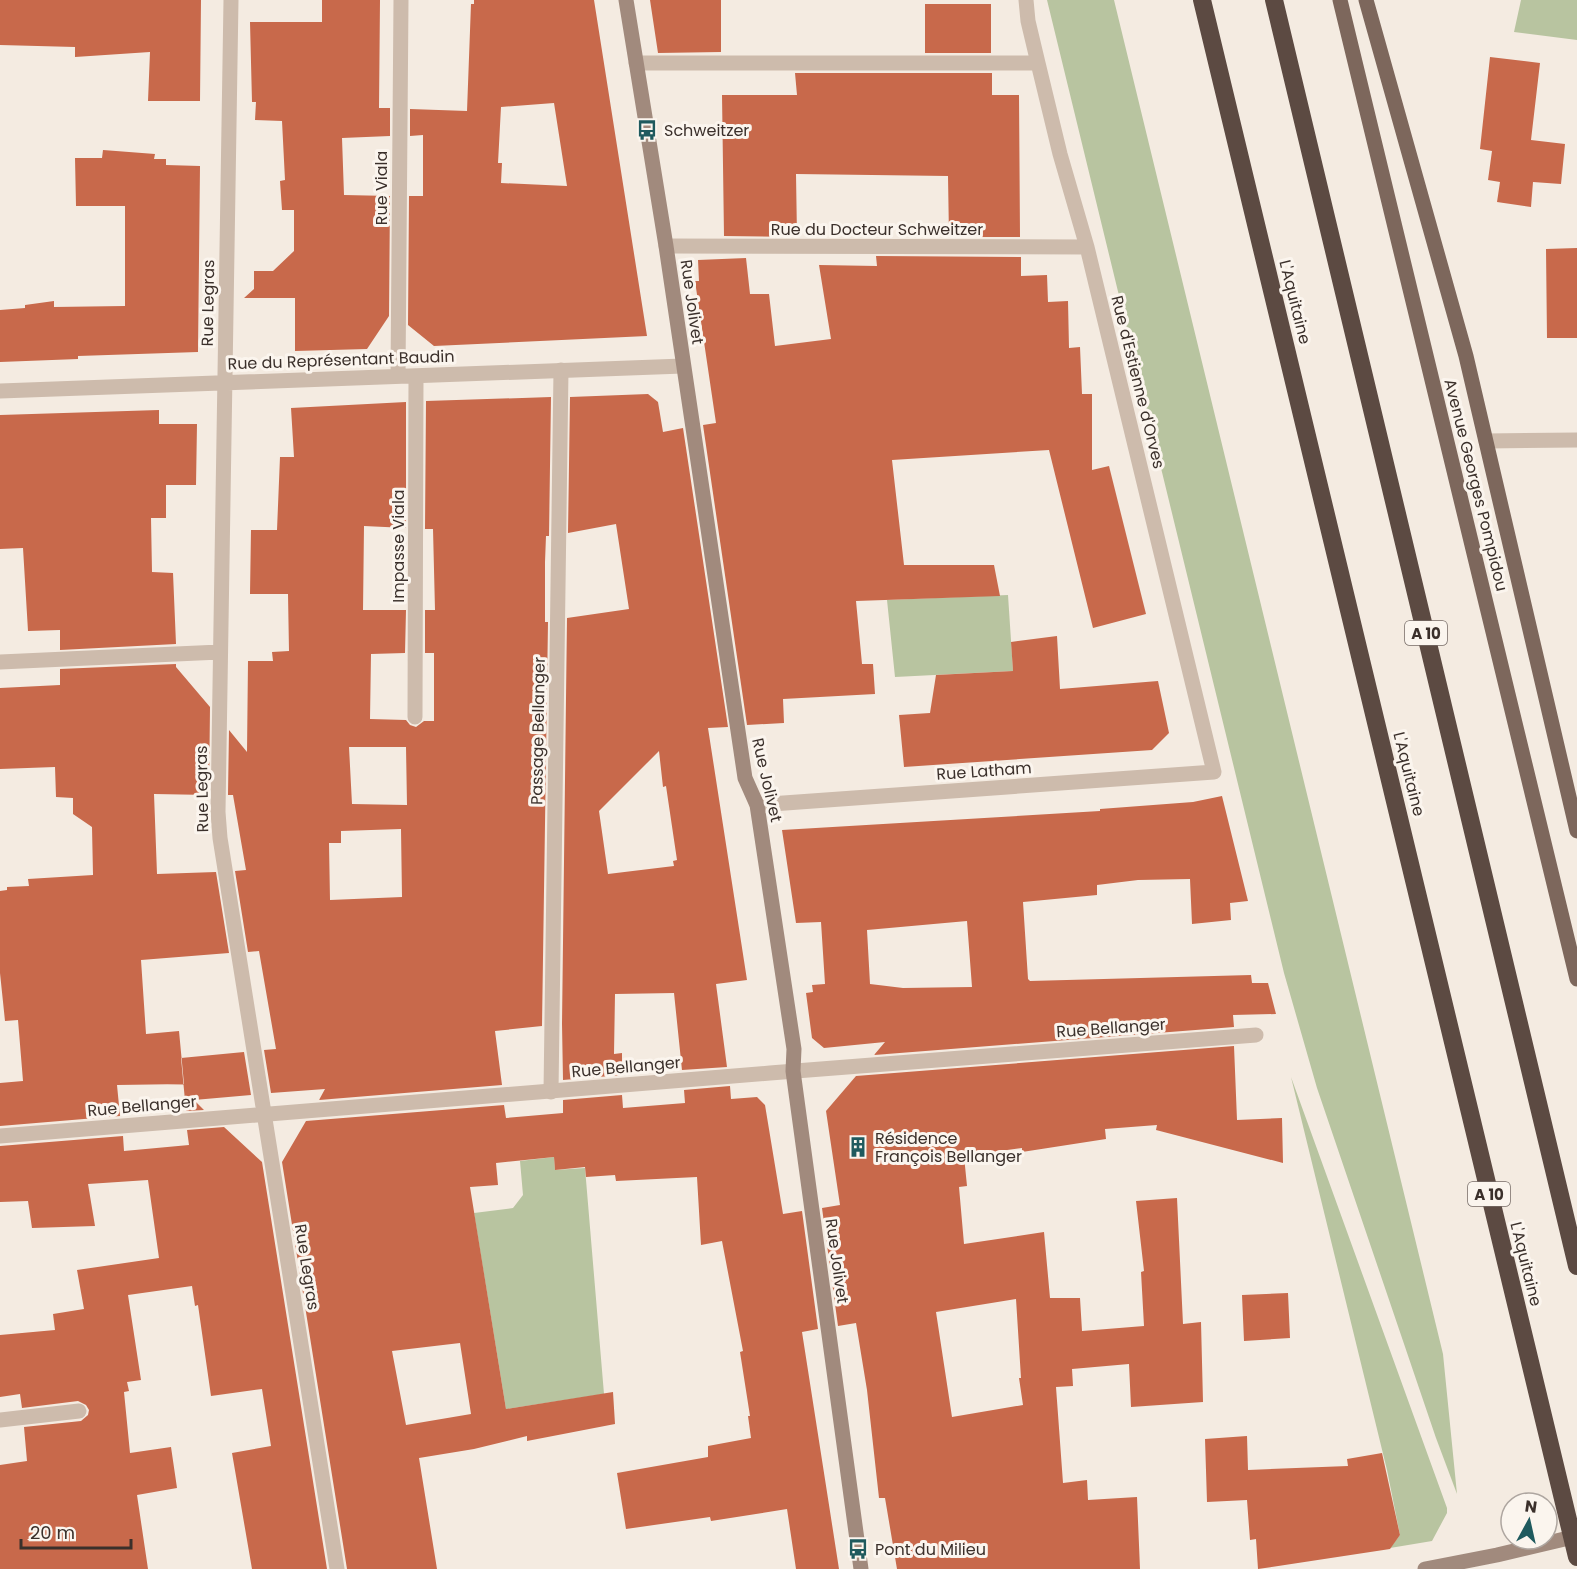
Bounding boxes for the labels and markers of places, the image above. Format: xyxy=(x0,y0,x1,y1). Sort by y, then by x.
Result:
bus stop icon: Schweitzer xyxy=(635,118,659,142)
place label: Schweitzer xyxy=(664,119,749,142)
place label: Résidence François Bellanger xyxy=(875,1127,1022,1168)
building icon: Résidence François Bellanger xyxy=(846,1135,870,1159)
bus stop icon: Pont du Milieu xyxy=(846,1537,870,1561)
place label: Pont du Milieu xyxy=(875,1538,986,1561)

